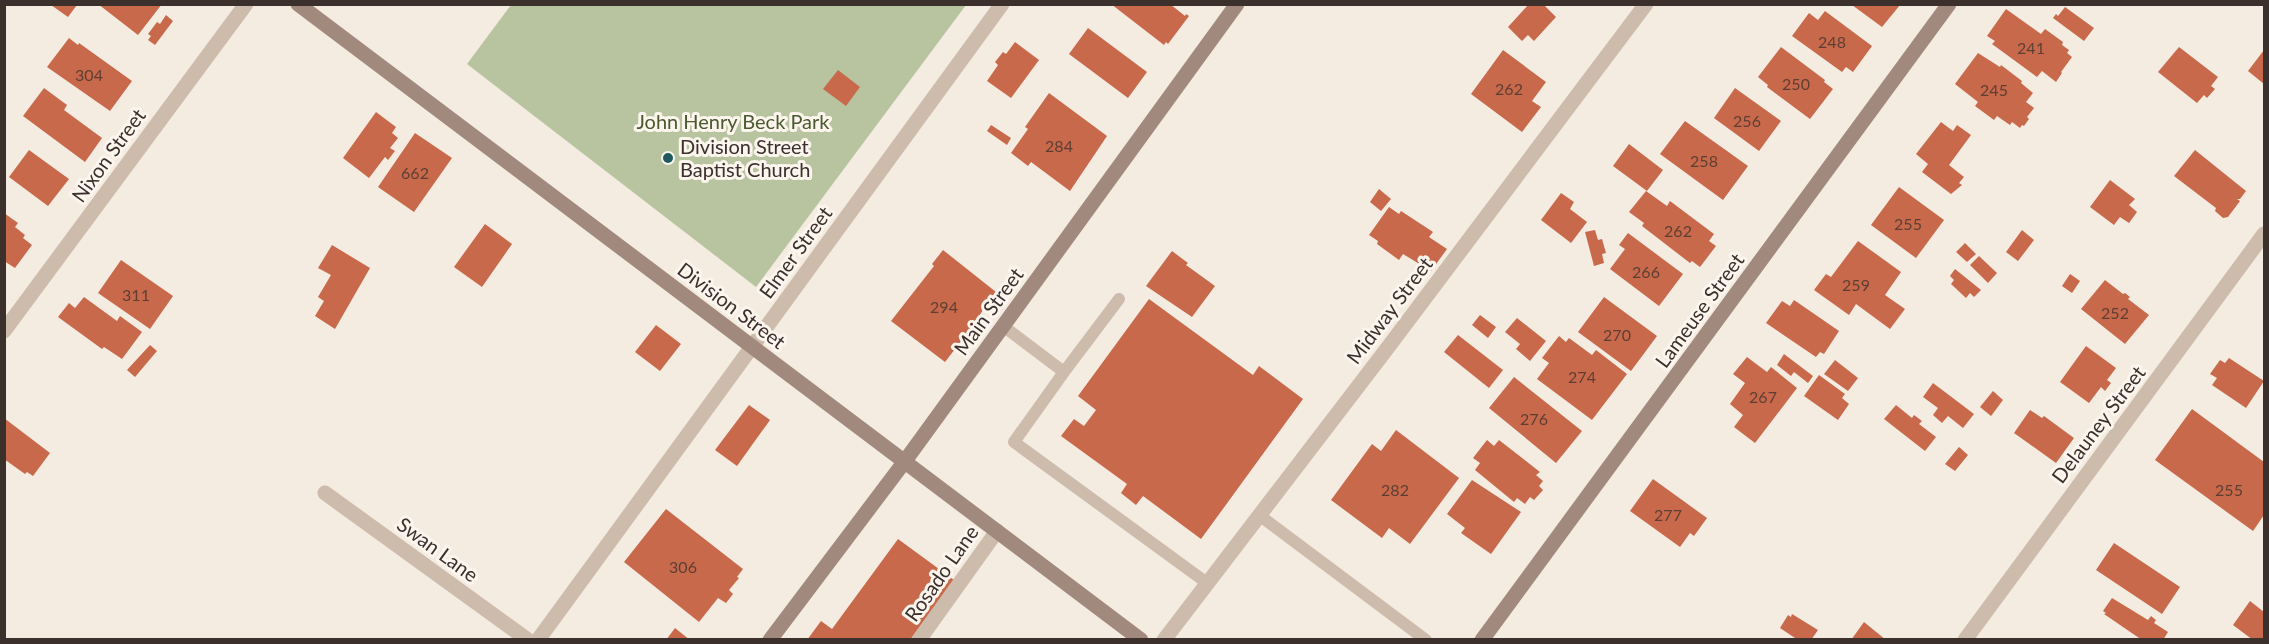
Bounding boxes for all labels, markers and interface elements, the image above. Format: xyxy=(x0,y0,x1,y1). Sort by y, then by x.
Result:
house number: 248 xyxy=(1818,32,1846,51)
house number: 241 xyxy=(2017,38,2045,57)
house number: 304 xyxy=(75,65,103,84)
house number: 250 xyxy=(1782,74,1810,93)
house number: 262 xyxy=(1495,79,1523,98)
house number: 245 xyxy=(1980,80,2008,99)
street label: Nixon Street xyxy=(66,104,150,206)
park label: John Henry Beck Park xyxy=(636,109,830,133)
house number: 256 xyxy=(1733,111,1761,130)
place label: Division Street Baptist Church xyxy=(680,134,810,181)
house number: 284 xyxy=(1045,136,1073,155)
marker: Division Street Baptist Church xyxy=(661,151,675,165)
house number: 258 xyxy=(1690,151,1718,170)
house number: 662 xyxy=(401,163,429,182)
street label: Elmer Street xyxy=(754,201,836,303)
house number: 255 xyxy=(1894,214,1922,233)
house number: 262 xyxy=(1664,221,1692,240)
street label: Lameuse Street xyxy=(1650,248,1748,372)
street label: Midway Street xyxy=(1341,252,1437,368)
street label: Division Street xyxy=(673,257,791,353)
house number: 266 xyxy=(1632,262,1660,281)
street label: Main Street xyxy=(948,263,1028,359)
house number: 259 xyxy=(1842,275,1870,294)
house number: 311 xyxy=(122,285,150,304)
house number: 294 xyxy=(930,297,958,316)
house number: 252 xyxy=(2101,303,2129,322)
house number: 270 xyxy=(1603,325,1631,344)
street label: Delauney Street xyxy=(2046,361,2150,487)
house number: 274 xyxy=(1568,367,1596,386)
house number: 267 xyxy=(1749,387,1777,406)
house number: 276 xyxy=(1520,409,1548,428)
house number: 282 xyxy=(1381,480,1409,499)
house number: 255 xyxy=(2215,480,2243,499)
house number: 277 xyxy=(1654,505,1682,524)
street label: Swan Lane xyxy=(393,512,483,586)
street label: Rosado Lane xyxy=(899,520,983,626)
house number: 306 xyxy=(669,557,697,576)

